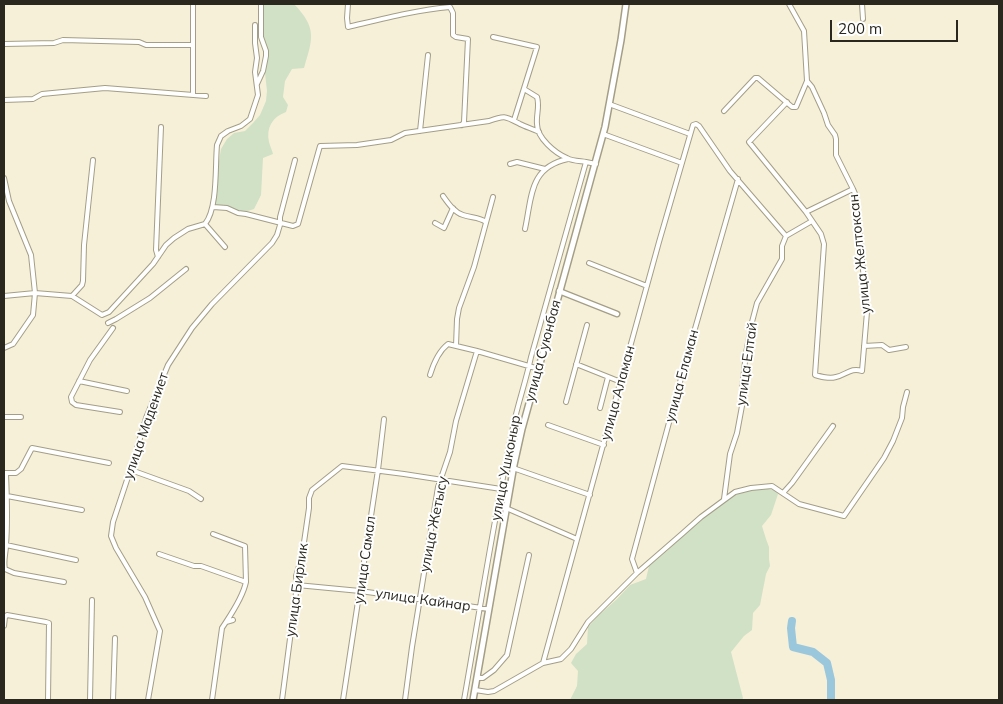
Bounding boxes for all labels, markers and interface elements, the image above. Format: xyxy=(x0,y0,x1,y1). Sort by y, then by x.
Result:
scale bar xyxy=(833,10,960,42)
text: 200 m xyxy=(838,19,882,38)
street label: улица Желтоксан xyxy=(845,193,875,315)
street label: улица Суюнбая xyxy=(521,298,565,404)
street label: улица Елтай xyxy=(733,321,761,407)
street label: улица Еламан xyxy=(661,328,703,424)
street label: улица Аламан xyxy=(597,344,639,442)
street label: улица Мадениет xyxy=(120,370,172,482)
street label: улица Ушконыр xyxy=(488,414,524,522)
street label: улица Жетысу xyxy=(416,475,452,573)
street label: улица Самал xyxy=(351,515,379,605)
street label: улица Бирлик xyxy=(282,542,312,638)
street label: улица Кайнар xyxy=(374,585,472,615)

